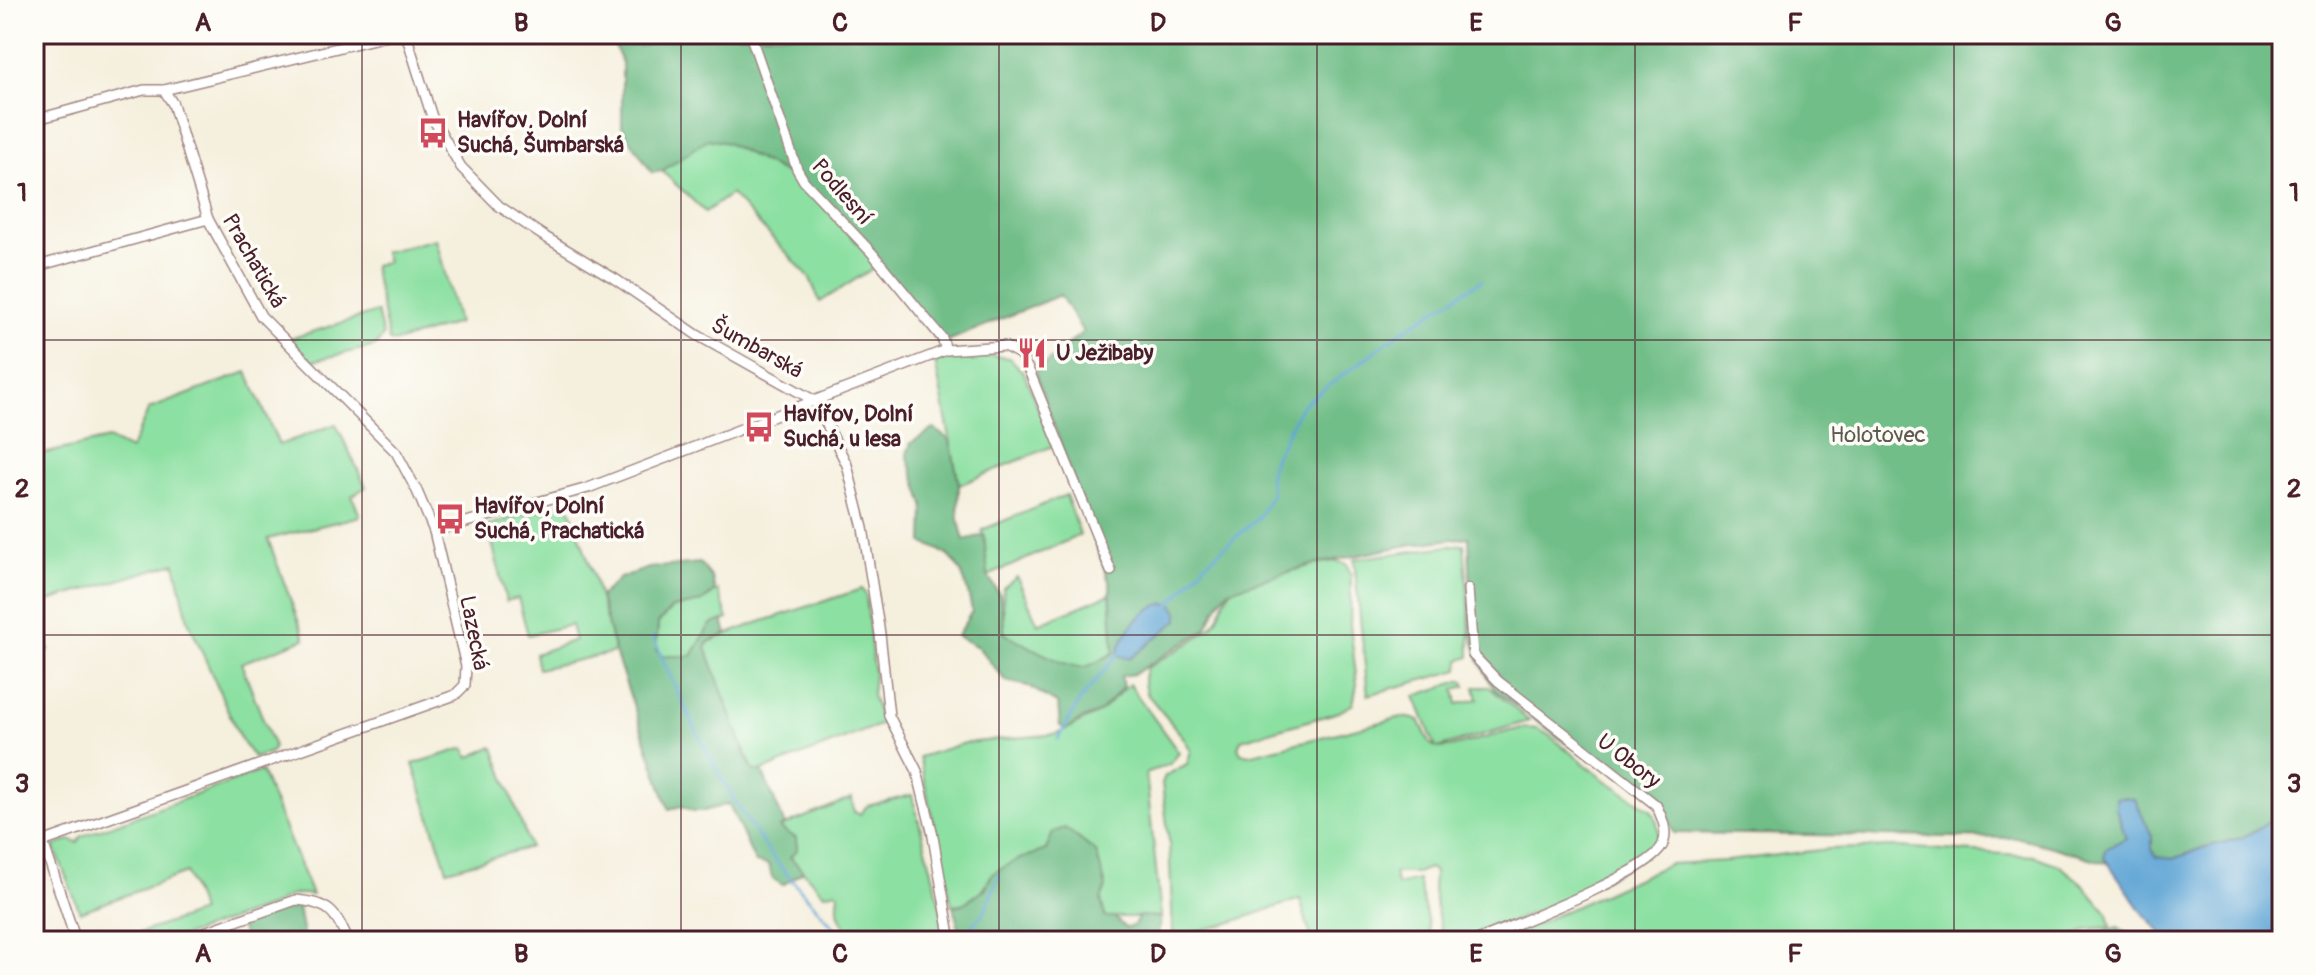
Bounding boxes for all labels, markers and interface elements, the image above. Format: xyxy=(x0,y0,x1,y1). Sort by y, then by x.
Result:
text: A xyxy=(195,7,212,39)
text: B xyxy=(514,7,528,39)
text: C xyxy=(832,7,848,39)
text: D xyxy=(1150,7,1166,39)
text: E xyxy=(1469,7,1483,39)
text: F xyxy=(1787,7,1803,39)
text: G xyxy=(2104,7,2122,39)
place label: Havířov, Dolní Suchá, Šumbarská xyxy=(457,106,624,159)
bus stop icon: Havířov, Dolní Suchá, Šumbarská xyxy=(416,116,450,150)
street label: Podlesní xyxy=(805,153,879,231)
text: 1 xyxy=(17,177,27,209)
text: 1 xyxy=(2289,177,2299,209)
street label: Prachatická xyxy=(216,209,292,313)
street label: Šumbarská xyxy=(706,311,808,385)
restaurant icon: U Ježibaby xyxy=(1015,336,1049,370)
place label: U Ježibaby xyxy=(1056,339,1154,367)
place label: Havířov, Dolní Suchá, u lesa xyxy=(783,400,913,453)
bus stop icon: Havířov, Dolní Suchá, u lesa xyxy=(742,410,776,444)
park label: Holotovec xyxy=(1830,421,1926,449)
text: 2 xyxy=(15,473,29,505)
text: 2 xyxy=(2287,473,2301,505)
place label: Havířov, Dolní Suchá, Prachatická xyxy=(474,492,644,545)
bus stop icon: Havířov, Dolní Suchá, Prachatická xyxy=(433,502,467,536)
street label: Lazecká xyxy=(453,593,495,673)
street label: U Obory xyxy=(1592,727,1666,795)
text: 3 xyxy=(15,768,29,800)
text: 3 xyxy=(2287,768,2301,800)
text: A xyxy=(195,938,212,970)
text: B xyxy=(514,938,528,970)
text: C xyxy=(832,938,848,970)
text: D xyxy=(1150,938,1166,970)
text: E xyxy=(1469,938,1483,970)
text: F xyxy=(1787,938,1803,970)
text: G xyxy=(2104,938,2122,970)

